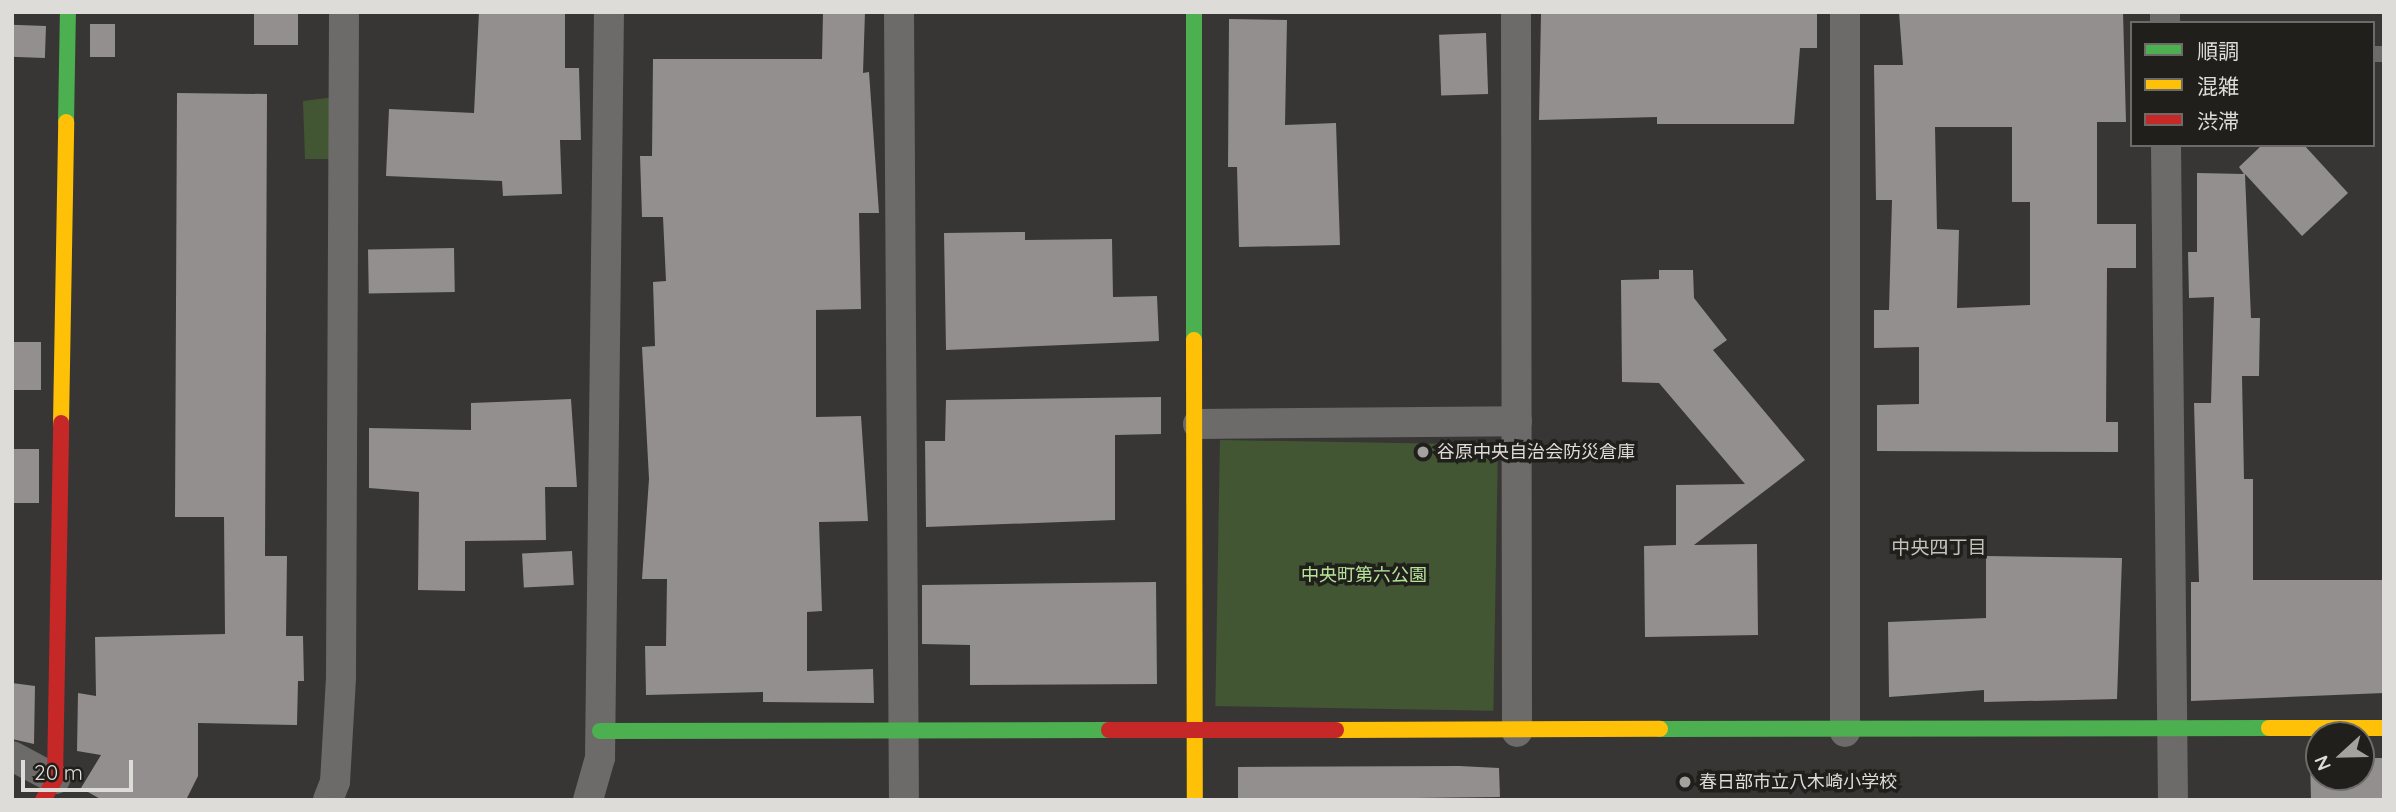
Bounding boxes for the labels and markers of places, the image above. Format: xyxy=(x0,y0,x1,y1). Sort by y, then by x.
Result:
place label: 谷原中央自治会防災倉庫 xyxy=(1437,441,1635,463)
marker: 谷原中央自治会防災倉庫 xyxy=(1415,444,1431,460)
place label: 春日部市立八木崎小学校 xyxy=(1699,771,1897,793)
marker: 春日部市立八木崎小学校 xyxy=(1677,774,1693,790)

